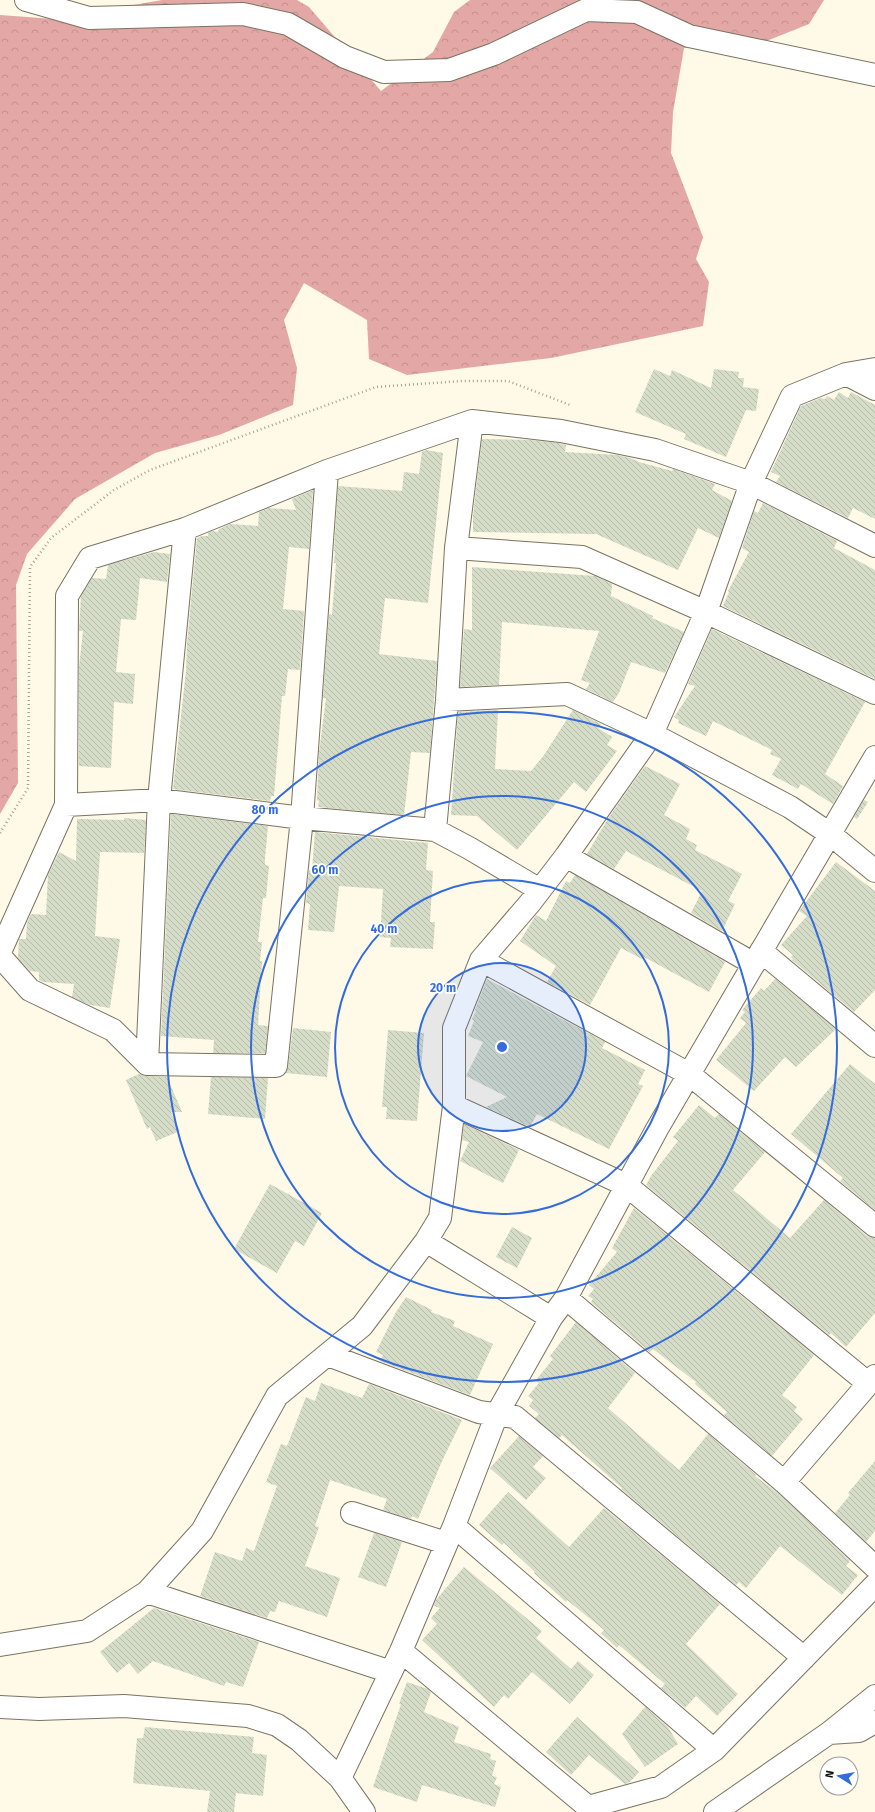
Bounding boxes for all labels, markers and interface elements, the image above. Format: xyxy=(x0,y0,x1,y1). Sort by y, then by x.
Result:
text: 80 m xyxy=(252,803,278,817)
text: 60 m xyxy=(312,863,338,877)
text: 40 m xyxy=(371,922,397,936)
text: 20 m xyxy=(430,981,456,995)
centre of rings xyxy=(495,1040,509,1054)
north arrow xyxy=(819,1756,859,1796)
text: N xyxy=(823,1769,837,1779)

